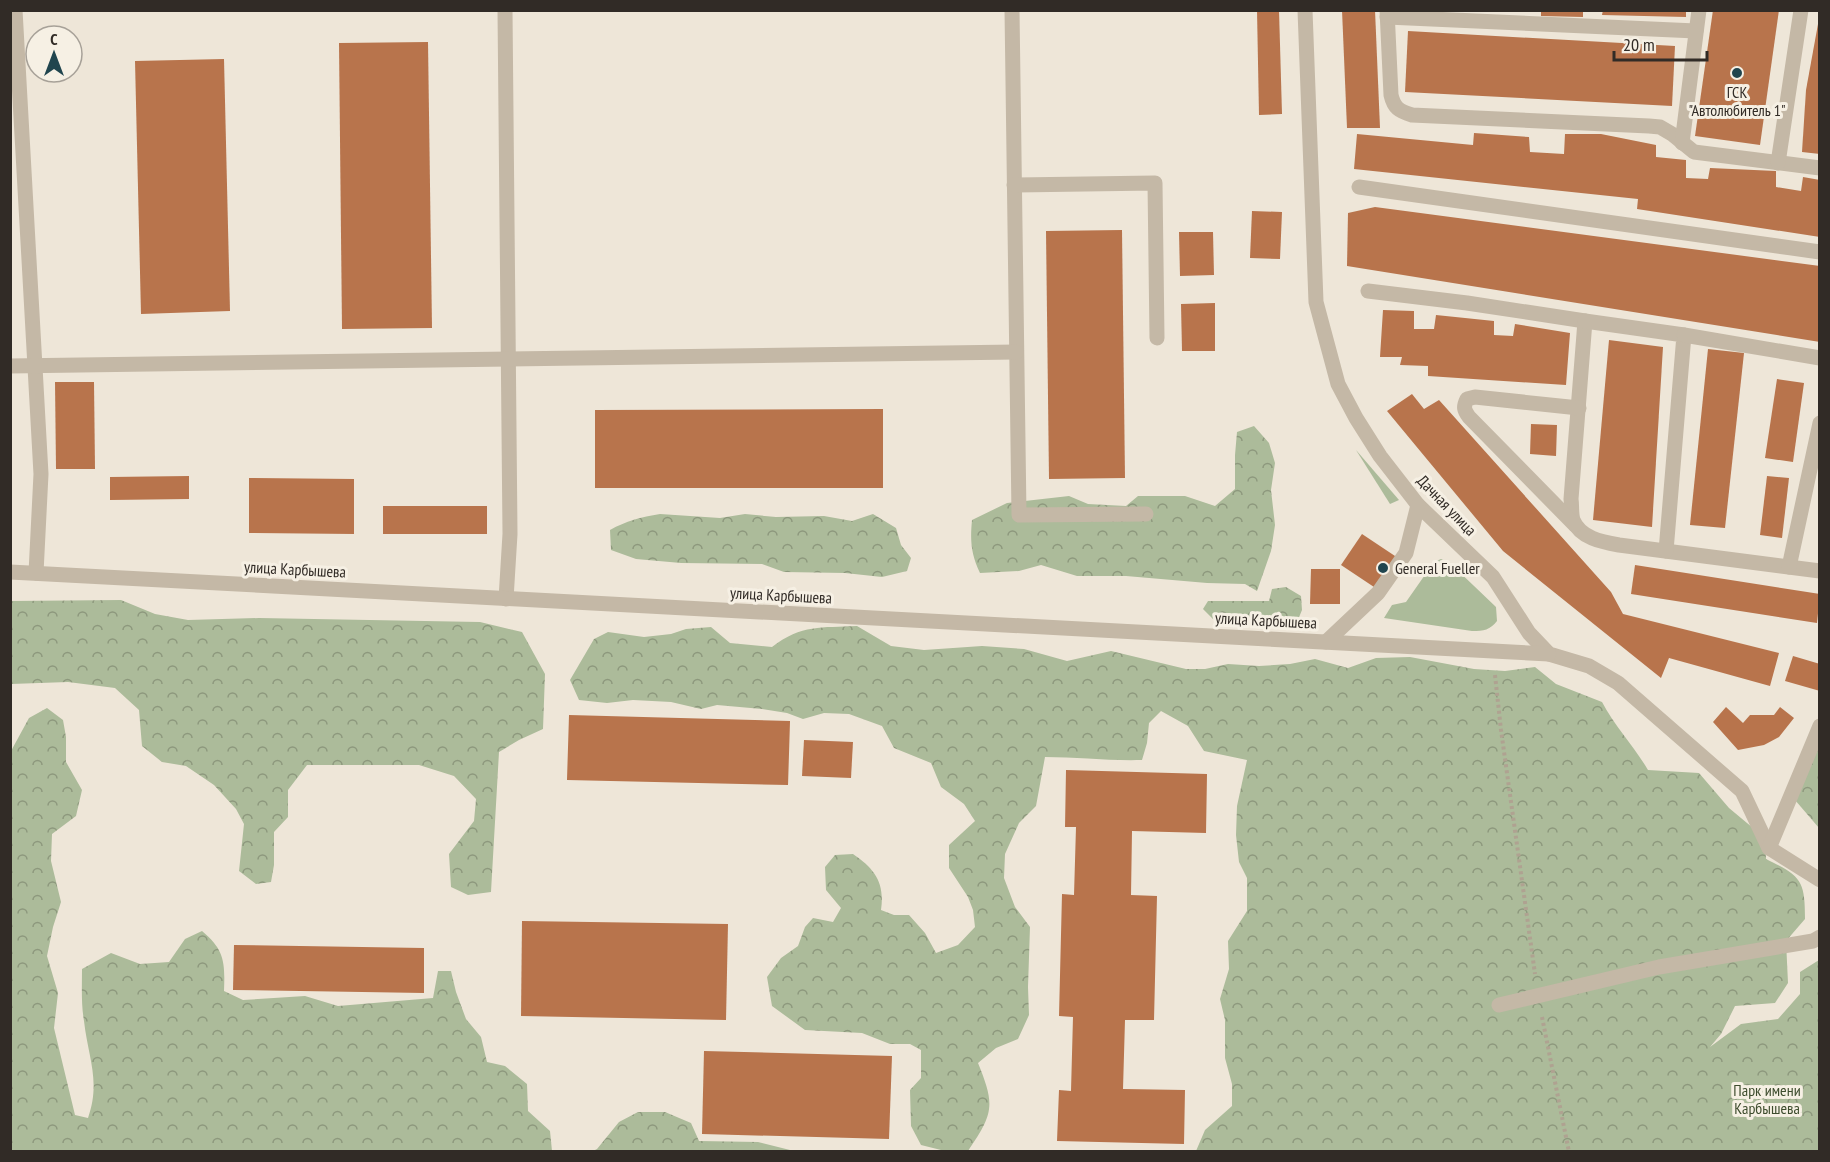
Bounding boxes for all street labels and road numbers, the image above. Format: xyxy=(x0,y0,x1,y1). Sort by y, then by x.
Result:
street label: Дачная улица xyxy=(1413,470,1481,540)
street label: улица Карбышева xyxy=(244,556,346,582)
street label: улица Карбышева xyxy=(730,582,832,608)
street label: улица Карбышева xyxy=(1215,607,1317,633)

